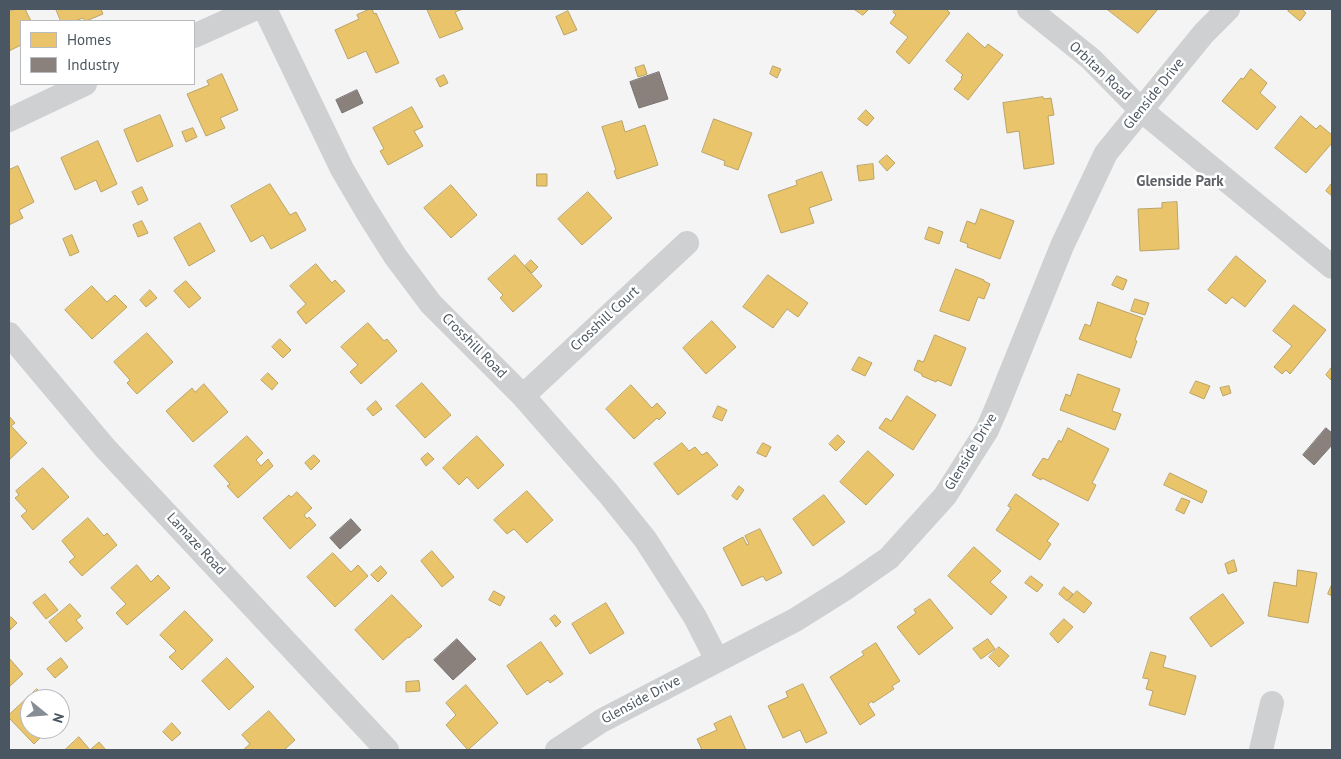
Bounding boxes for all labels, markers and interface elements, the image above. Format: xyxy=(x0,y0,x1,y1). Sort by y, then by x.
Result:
legend xyxy=(20,20,195,85)
text: Homes xyxy=(67,30,111,49)
street label: Orbitan Road xyxy=(1066,38,1134,104)
text: Industry xyxy=(67,55,119,74)
street label: Glenside Drive xyxy=(1120,55,1188,133)
district label: Glenside Park xyxy=(1136,173,1224,191)
street label: Crosshill Court xyxy=(567,283,643,355)
street label: Crosshill Road xyxy=(438,310,510,382)
street label: Glenside Drive xyxy=(941,410,1001,494)
street label: Lamaze Road xyxy=(163,509,229,579)
street label: Glenside Drive xyxy=(599,672,683,728)
north arrow xyxy=(20,689,70,739)
text: N xyxy=(48,711,68,725)

